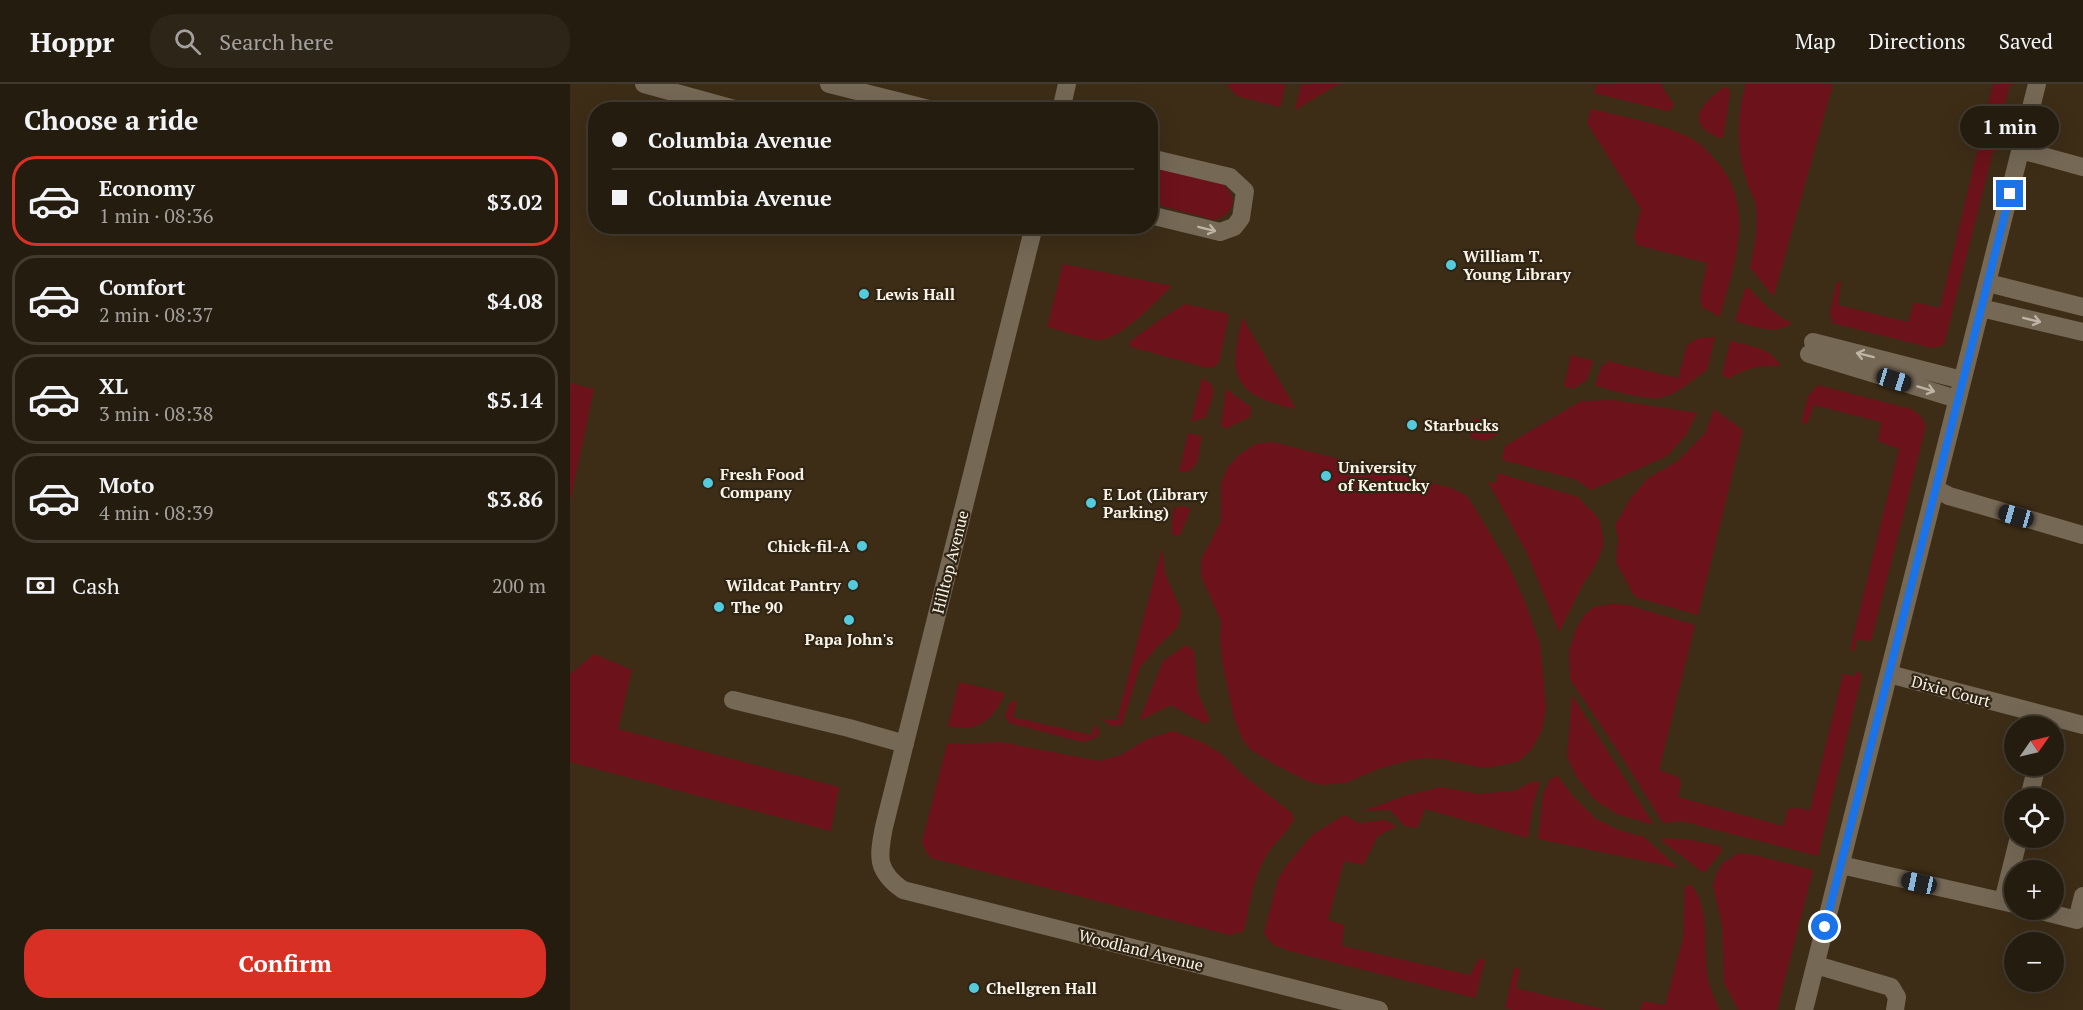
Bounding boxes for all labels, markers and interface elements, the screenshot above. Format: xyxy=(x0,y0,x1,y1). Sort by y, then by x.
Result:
search box xyxy=(150,14,570,68)
text: Hoppr xyxy=(30,23,114,60)
icon: search xyxy=(171,25,204,58)
text: Search here xyxy=(219,27,334,56)
text: Map xyxy=(1795,27,1836,55)
text: Directions xyxy=(1869,27,1966,55)
text: Saved xyxy=(1999,27,2053,55)
text: Choose a ride xyxy=(24,102,199,138)
callout: 1 min xyxy=(1960,107,2060,149)
text: 1 min xyxy=(1982,113,2037,140)
text: Columbia Avenue xyxy=(648,125,832,154)
text: Economy xyxy=(99,173,195,202)
icon: car xyxy=(27,174,81,228)
route end xyxy=(1996,180,2023,207)
text: Columbia Avenue xyxy=(648,183,832,212)
text: $3.02 xyxy=(487,187,543,216)
text: 1 min · 08:36 xyxy=(99,202,213,229)
one-way arrow xyxy=(1197,224,1216,236)
place label: William T. Young Library xyxy=(1463,245,1572,285)
marker: William T. Young Library xyxy=(1444,258,1458,272)
text: Comfort xyxy=(99,272,185,301)
icon: car xyxy=(27,273,81,327)
place label: Lewis Hall xyxy=(876,283,955,305)
text: $4.08 xyxy=(487,286,543,315)
marker: Lewis Hall xyxy=(857,287,871,301)
text: 2 min · 08:37 xyxy=(99,301,213,328)
one-way arrow xyxy=(2022,314,2041,326)
one-way arrow xyxy=(1856,349,1875,361)
car xyxy=(1874,366,1914,394)
text: XL xyxy=(99,371,128,400)
icon: car xyxy=(27,372,81,426)
one-way arrow xyxy=(1916,384,1935,395)
text: $5.14 xyxy=(487,385,543,414)
text: 3 min · 08:38 xyxy=(99,400,213,427)
place label: Starbucks xyxy=(1424,414,1499,436)
marker: Starbucks xyxy=(1405,418,1419,432)
place label: University of Kentucky xyxy=(1338,456,1430,496)
place label: Fresh Food Company xyxy=(720,463,805,503)
marker: University of Kentucky xyxy=(1319,469,1333,483)
text: Moto xyxy=(99,470,154,499)
icon: car xyxy=(27,471,81,525)
marker: Fresh Food Company xyxy=(701,476,715,490)
place label: E Lot (Library Parking) xyxy=(1103,483,1208,523)
text: $3.86 xyxy=(487,484,543,513)
marker: E Lot (Library Parking) xyxy=(1084,496,1098,510)
text: 4 min · 08:39 xyxy=(99,499,213,526)
car xyxy=(1996,502,2036,530)
street label: Hilltop Avenue xyxy=(927,508,973,616)
place label: Chick-fil-A xyxy=(767,535,850,557)
marker: Chick-fil-A xyxy=(855,539,869,553)
icon: cash xyxy=(24,569,57,602)
text: Cash xyxy=(72,571,120,600)
text: 200 m xyxy=(492,572,546,599)
place label: Wildcat Pantry xyxy=(726,574,842,596)
marker: Wildcat Pantry xyxy=(846,578,860,592)
place label: The 90 xyxy=(731,596,783,618)
marker: The 90 xyxy=(712,600,726,614)
marker: Papa John's xyxy=(842,613,856,627)
place label: Papa John's xyxy=(805,628,893,650)
street label: Dixie Court xyxy=(1909,670,1993,712)
north arrow xyxy=(2004,716,2064,776)
map controls xyxy=(2004,716,2064,992)
button: locate xyxy=(2004,788,2064,848)
button: + xyxy=(2004,860,2064,920)
car xyxy=(1900,870,1938,896)
route start xyxy=(1811,913,1838,940)
street label: Woodland Avenue xyxy=(1076,924,1206,976)
button: Confirm xyxy=(24,929,546,998)
button: − xyxy=(2004,932,2064,992)
place label: Chellgren Hall xyxy=(986,977,1097,999)
marker: Chellgren Hall xyxy=(967,981,981,995)

